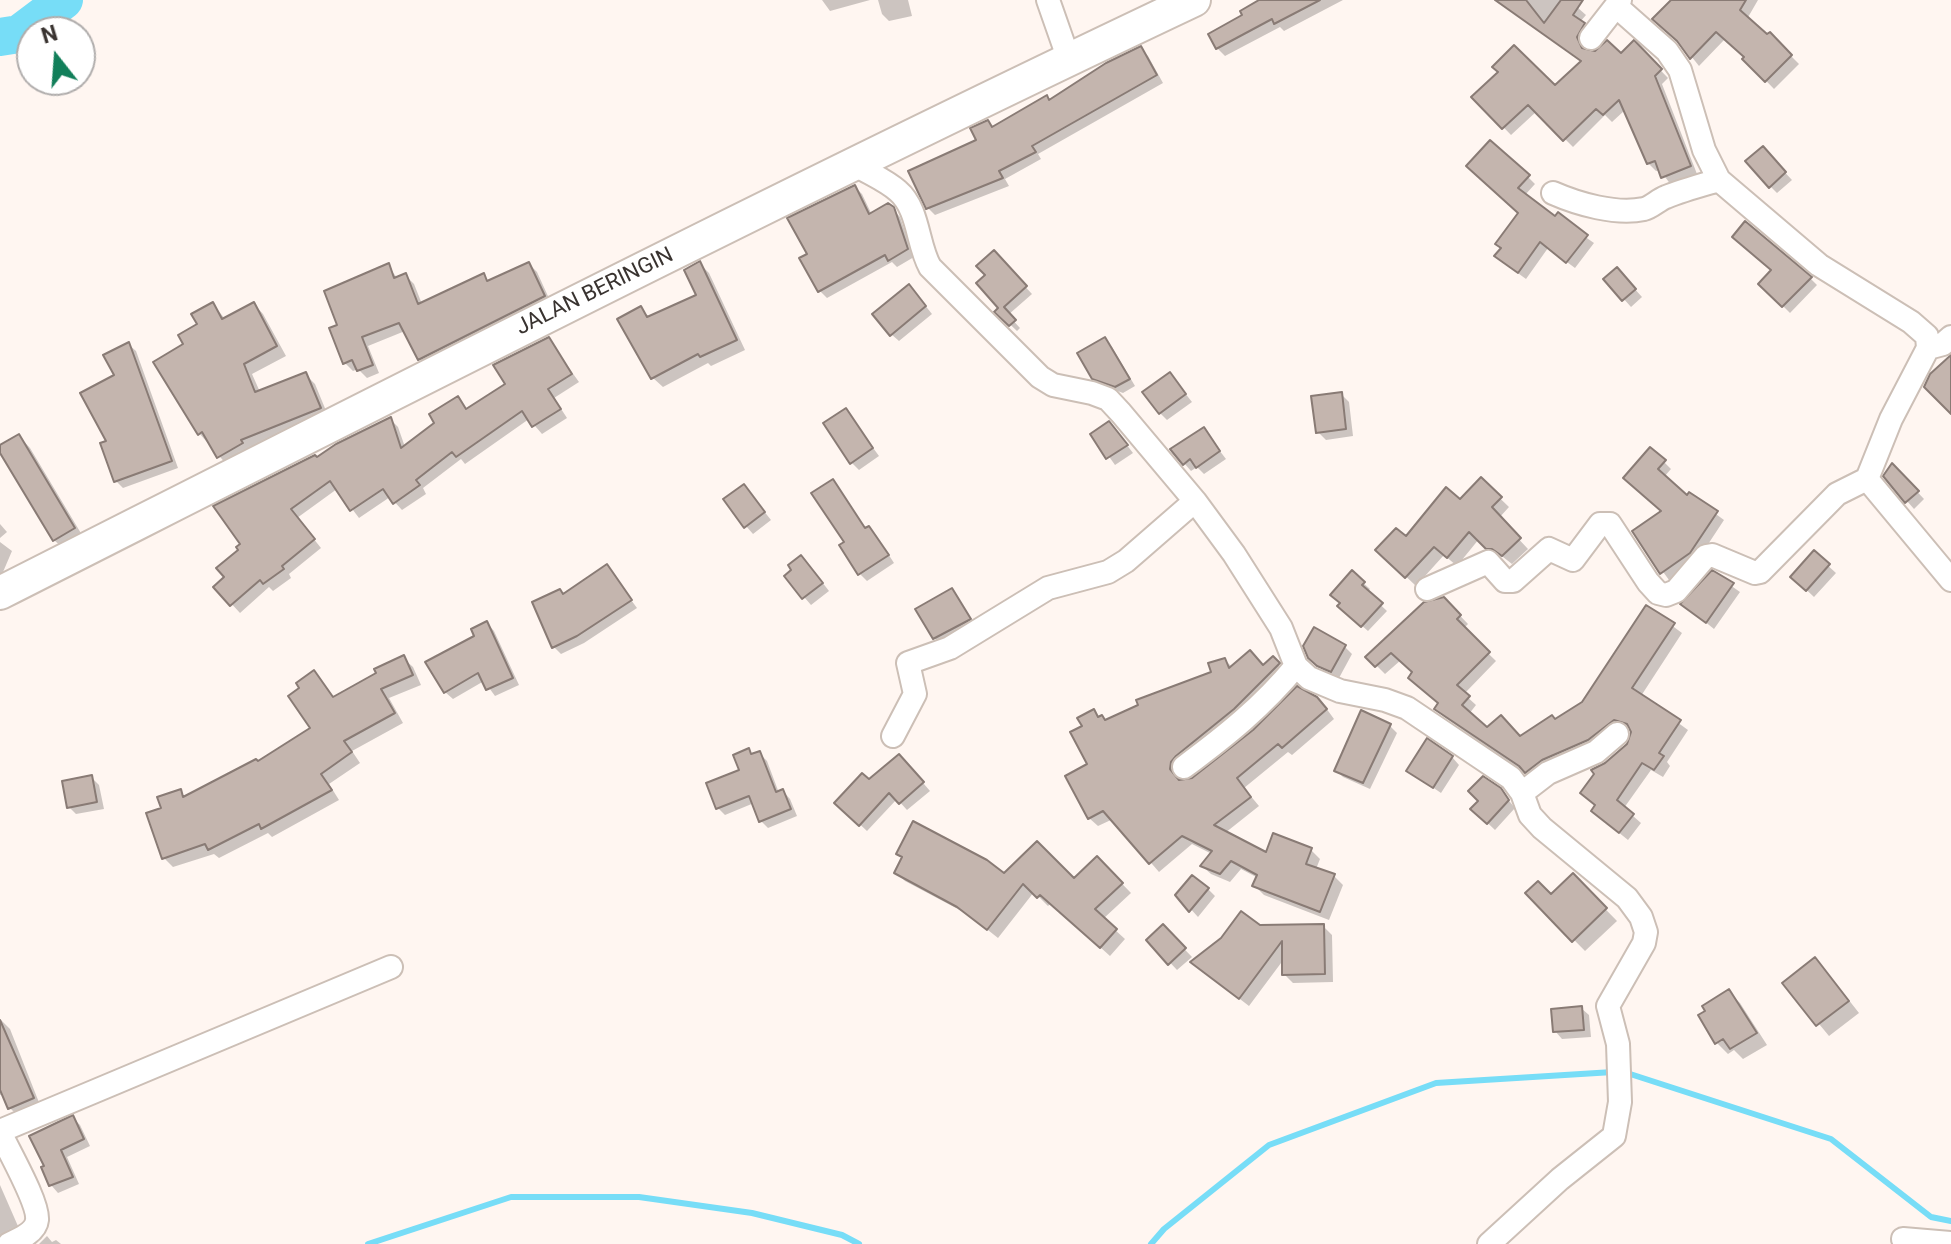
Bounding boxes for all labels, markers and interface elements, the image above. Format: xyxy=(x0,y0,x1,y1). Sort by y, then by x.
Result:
north arrow xyxy=(16,16,96,96)
text: N xyxy=(38,20,61,49)
street label: JALAN BERINGIN xyxy=(512,242,678,342)

